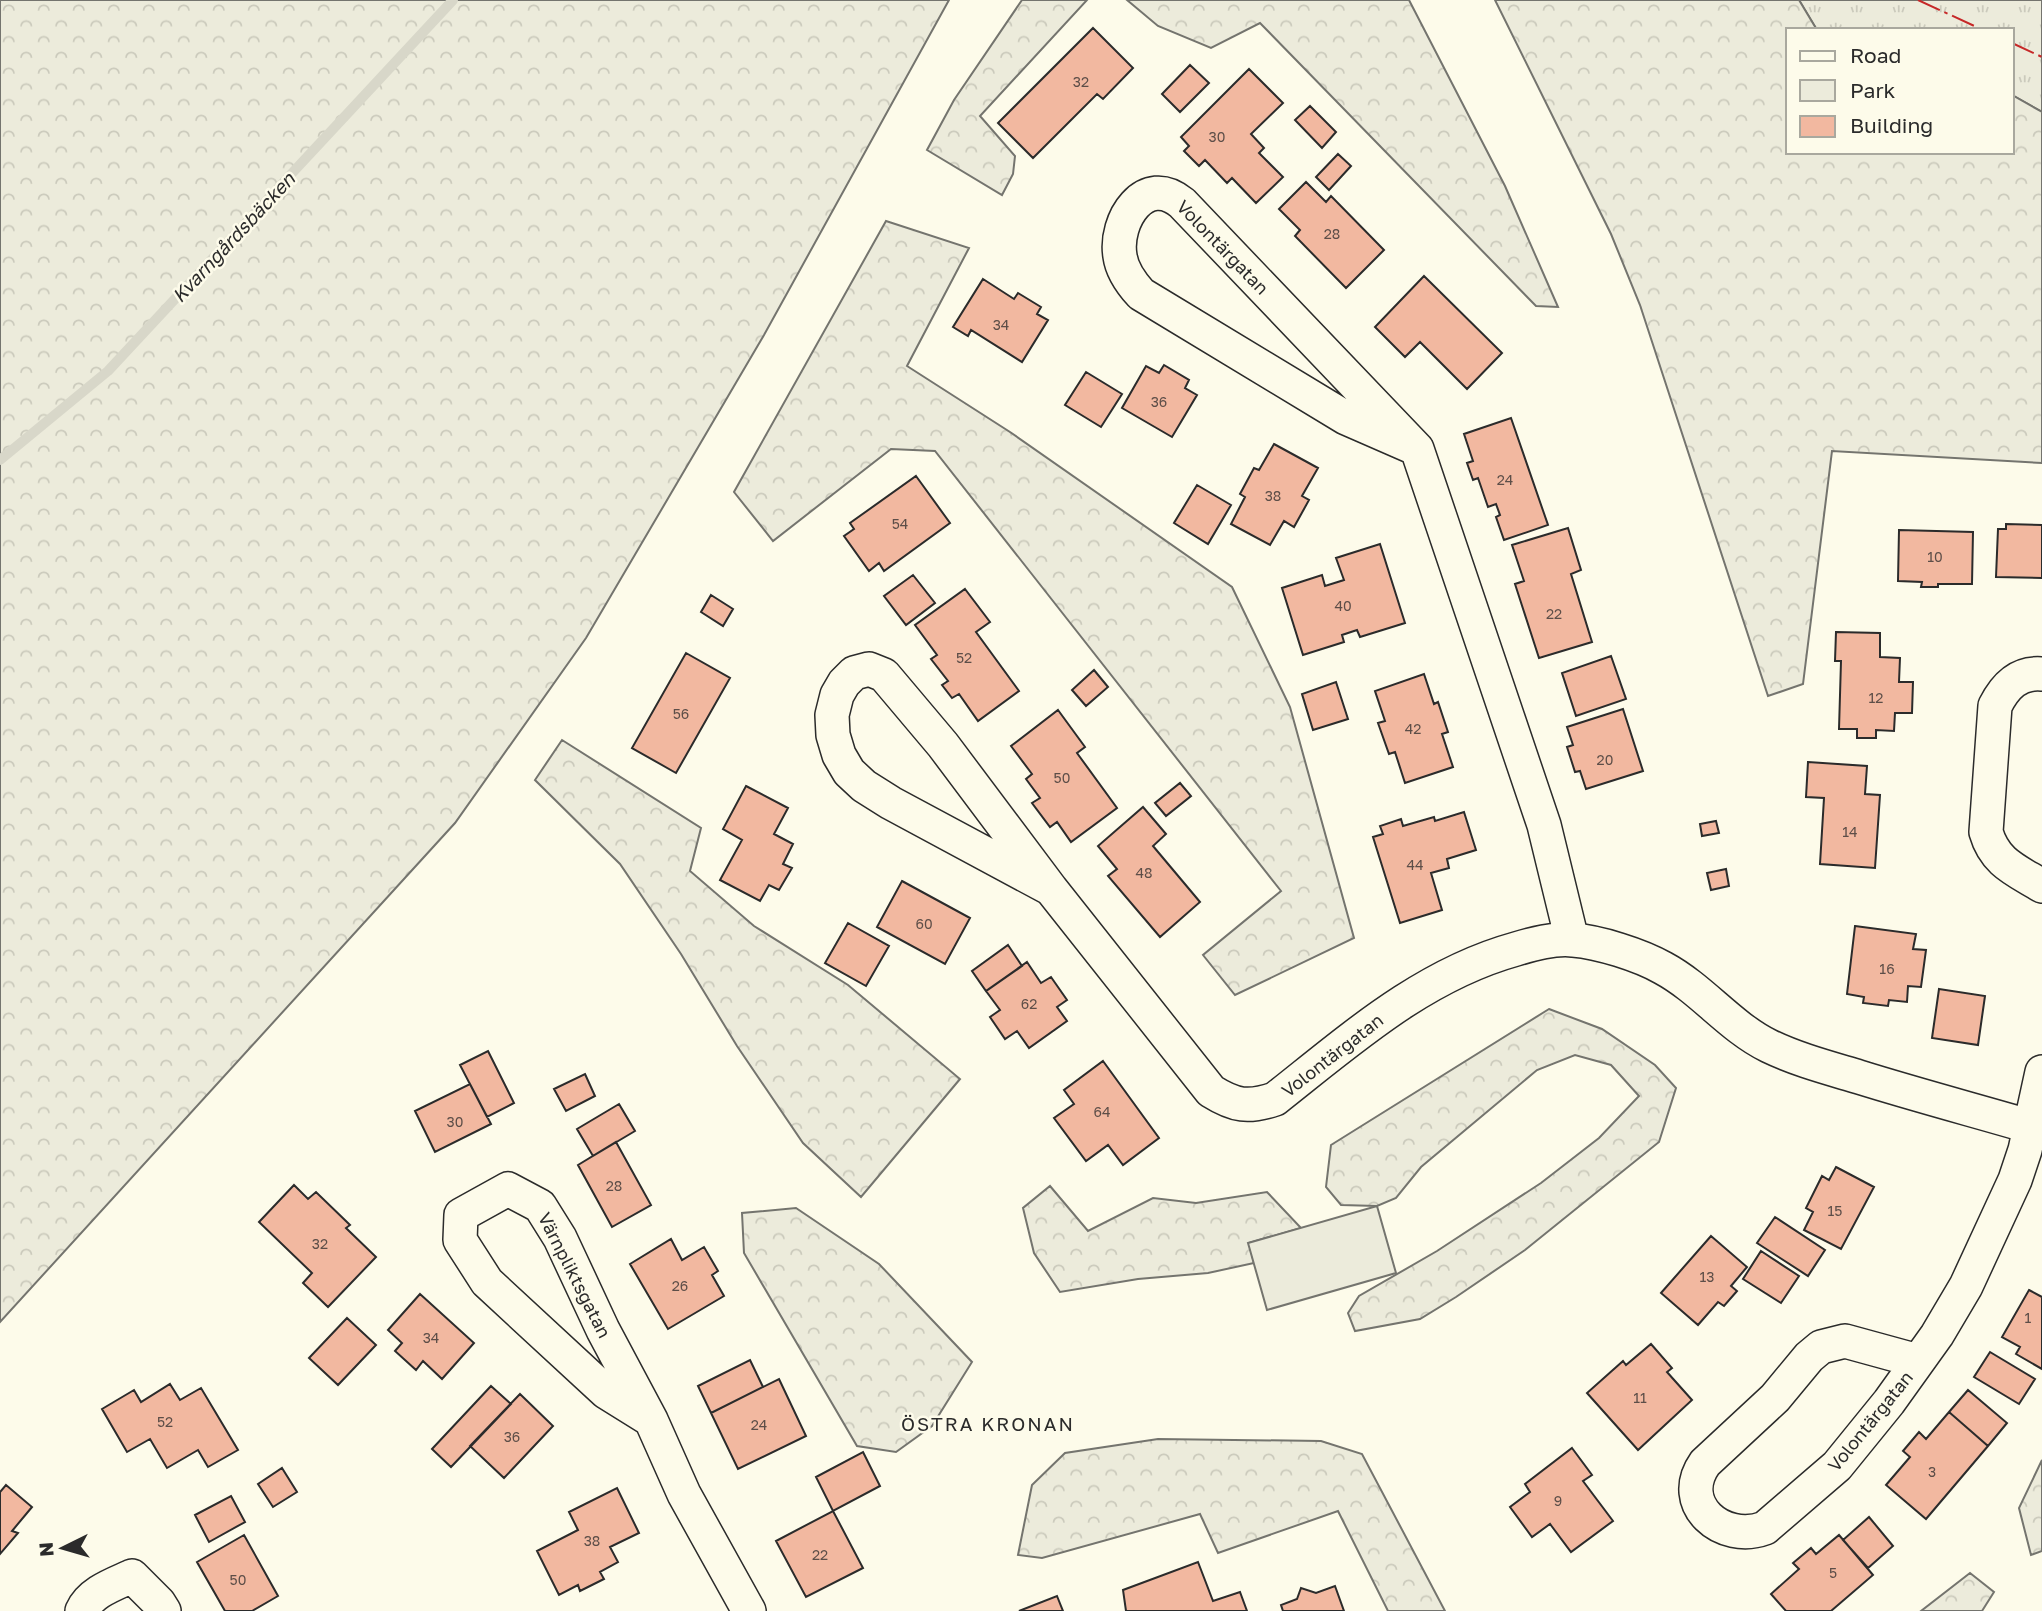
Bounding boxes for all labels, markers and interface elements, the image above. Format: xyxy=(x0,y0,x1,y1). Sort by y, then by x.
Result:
legend xyxy=(1786,28,2014,154)
text: Road xyxy=(1850,42,1901,68)
house number: 32 xyxy=(1073,73,1089,90)
text: Park xyxy=(1850,77,1896,103)
text: Building xyxy=(1850,112,1933,138)
house number: 30 xyxy=(1209,128,1225,145)
water label: Kvarngårdsbäcken xyxy=(167,166,300,307)
street label: Volontärgatan xyxy=(1172,195,1274,299)
house number: 28 xyxy=(1324,225,1340,242)
house number: 34 xyxy=(993,316,1009,333)
house number: 36 xyxy=(1151,393,1167,410)
house number: 24 xyxy=(1497,471,1513,488)
house number: 38 xyxy=(1265,487,1281,504)
house number: 54 xyxy=(892,515,908,532)
house number: 10 xyxy=(1927,548,1943,565)
house number: 40 xyxy=(1334,597,1352,614)
house number: 22 xyxy=(1546,605,1562,622)
house number: 52 xyxy=(956,649,972,666)
house number: 12 xyxy=(1869,689,1883,706)
house number: 56 xyxy=(673,705,689,722)
house number: 42 xyxy=(1405,720,1421,737)
house number: 20 xyxy=(1597,751,1613,768)
house number: 50 xyxy=(1054,769,1070,786)
house number: 14 xyxy=(1842,823,1858,840)
house number: 44 xyxy=(1406,856,1424,873)
house number: 48 xyxy=(1135,864,1153,881)
house number: 60 xyxy=(915,915,933,932)
house number: 16 xyxy=(1879,960,1895,977)
house number: 62 xyxy=(1021,995,1037,1012)
street label: Volontärgatan xyxy=(1277,1009,1387,1101)
house number: 64 xyxy=(1093,1103,1111,1120)
house number: 30 xyxy=(447,1113,463,1130)
house number: 28 xyxy=(606,1177,622,1194)
house number: 15 xyxy=(1828,1202,1842,1219)
street label: Värnpliktsgatan xyxy=(534,1209,616,1341)
house number: 32 xyxy=(312,1235,328,1252)
house number: 13 xyxy=(1700,1268,1714,1285)
house number: 26 xyxy=(672,1277,688,1294)
house number: 1 xyxy=(2025,1309,2032,1326)
house number: 34 xyxy=(423,1329,439,1346)
street label: Volontärgatan xyxy=(1823,1366,1917,1476)
house number: 11 xyxy=(1633,1389,1647,1406)
district label: ÖSTRA KRONAN xyxy=(901,1412,1075,1435)
house number: 52 xyxy=(157,1413,173,1430)
house number: 24 xyxy=(751,1416,767,1433)
house number: 36 xyxy=(504,1428,520,1445)
house number: 3 xyxy=(1928,1463,1936,1480)
house number: 9 xyxy=(1554,1492,1562,1509)
north arrow xyxy=(28,1513,98,1583)
house number: 38 xyxy=(584,1532,600,1549)
text: N xyxy=(33,1541,58,1558)
house number: 22 xyxy=(812,1546,828,1563)
house number: 5 xyxy=(1829,1564,1837,1581)
house number: 50 xyxy=(230,1571,246,1588)

